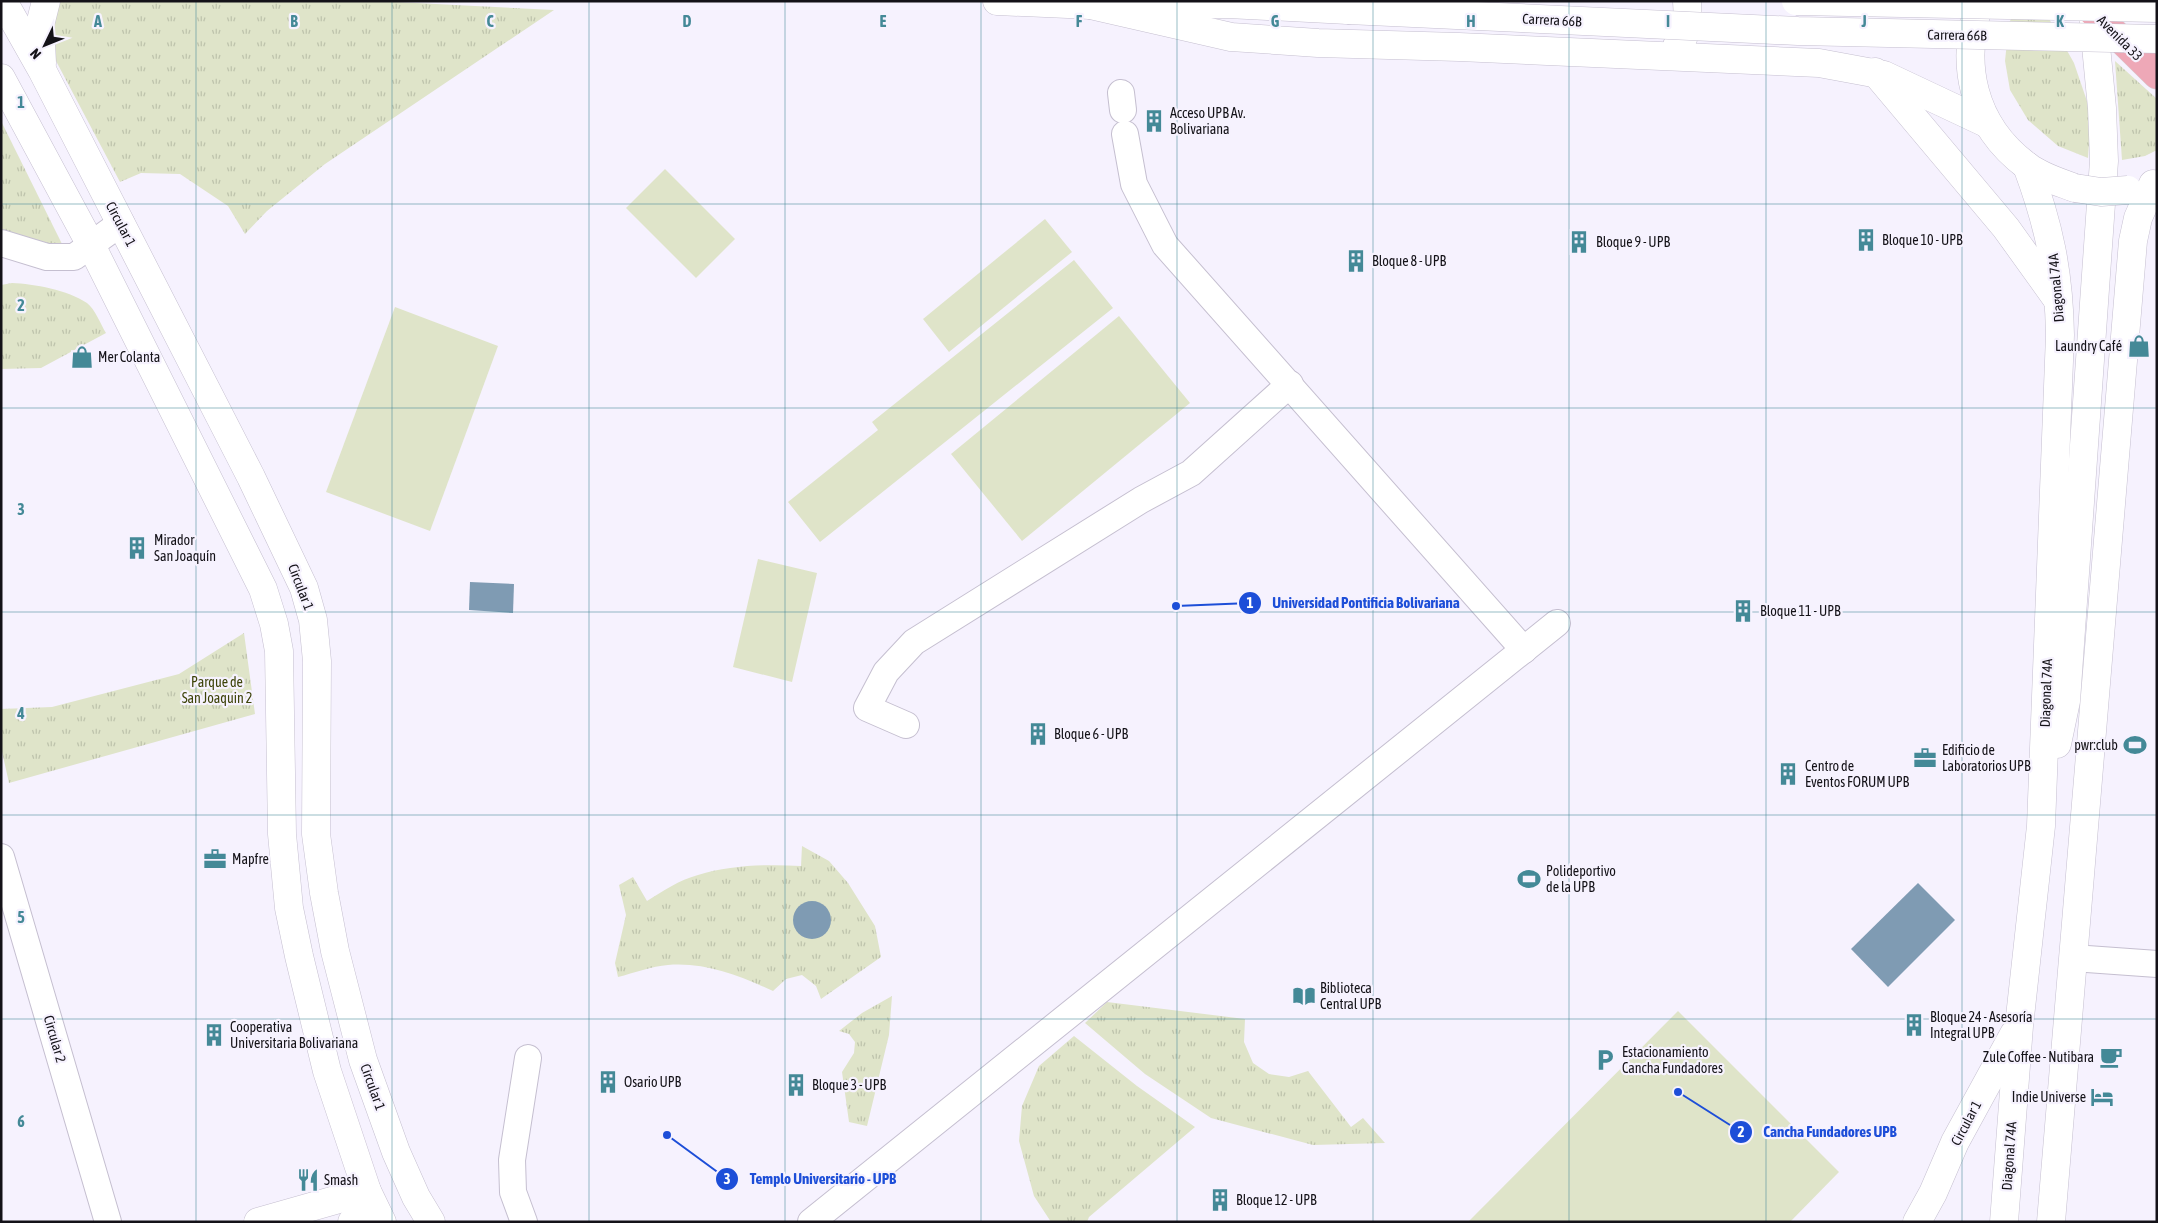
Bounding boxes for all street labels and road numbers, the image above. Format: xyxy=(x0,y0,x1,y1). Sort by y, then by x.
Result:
street label: Carrera 66B xyxy=(1522,10,1582,30)
street label: Avenida 33 xyxy=(2094,12,2146,64)
street label: Carrera 66B xyxy=(1927,26,1987,44)
street label: Circular 1 xyxy=(103,199,139,249)
street label: Diagonal 74A xyxy=(2045,253,2067,323)
street label: Circular 1 xyxy=(285,562,317,612)
street label: Diagonal 74A xyxy=(2037,658,2055,728)
street label: Circular 2 xyxy=(41,1014,69,1064)
street label: Circular 1 xyxy=(357,1061,389,1113)
street label: Circular 1 xyxy=(1948,1098,1984,1148)
street label: Diagonal 74A xyxy=(1999,1121,2019,1191)

